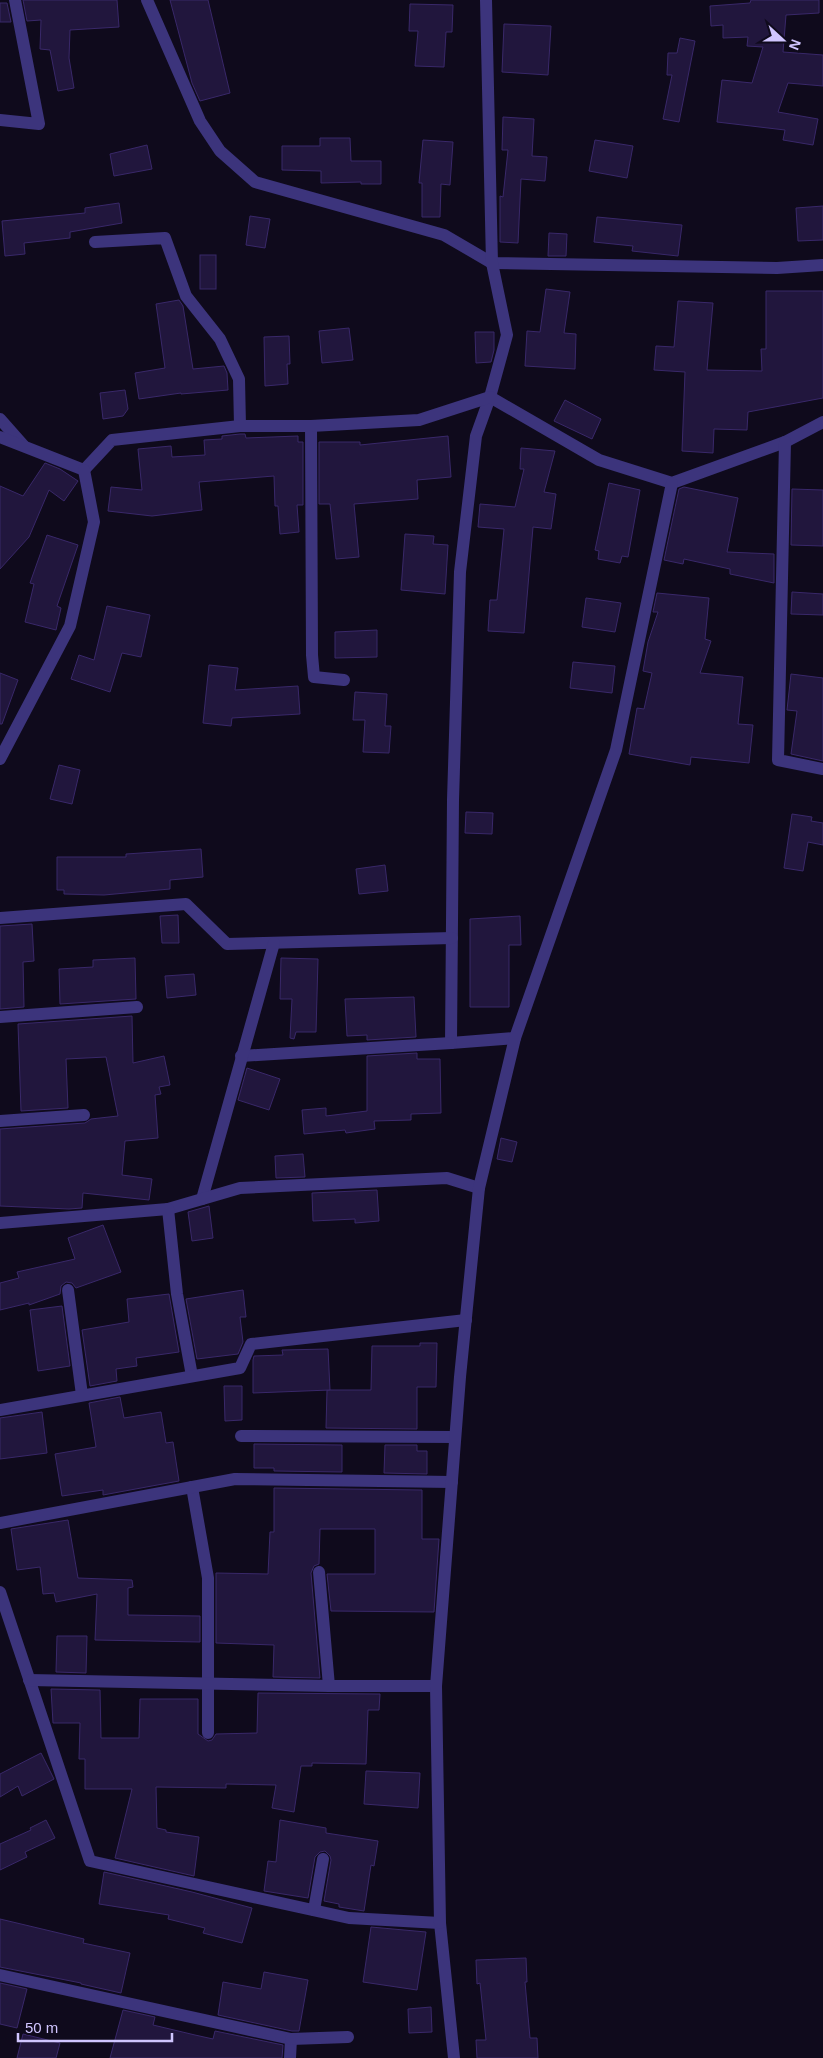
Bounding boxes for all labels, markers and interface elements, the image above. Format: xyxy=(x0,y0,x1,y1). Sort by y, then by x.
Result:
north arrow xyxy=(758,15,808,65)
text: N xyxy=(786,37,804,52)
scale bar xyxy=(18,2010,171,2042)
text: 50 m xyxy=(25,2019,58,2036)

